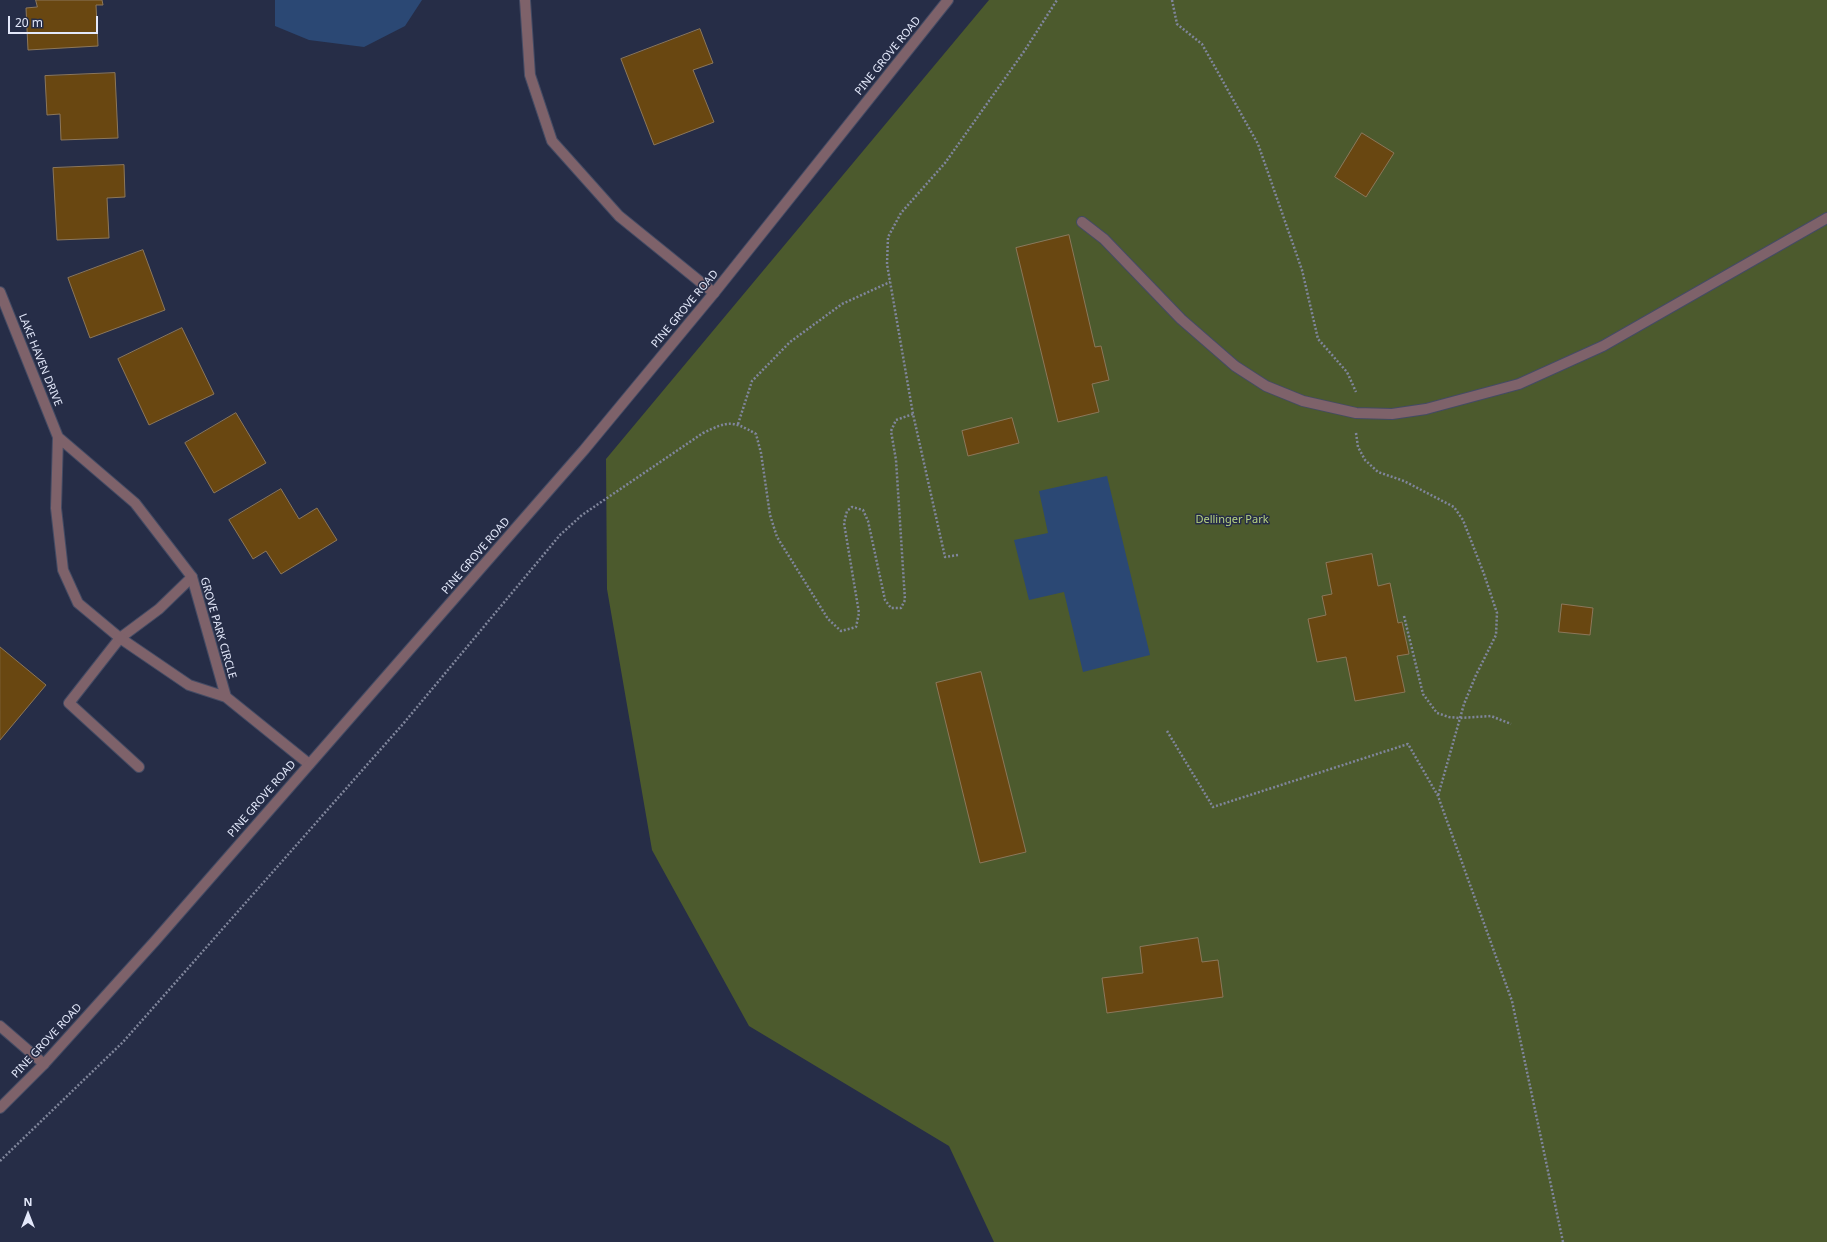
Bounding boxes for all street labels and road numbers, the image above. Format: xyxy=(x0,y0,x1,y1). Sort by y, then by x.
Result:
street label: PINE GROVE ROAD xyxy=(852,14,924,98)
street label: PINE GROVE ROAD xyxy=(649,268,721,350)
street label: LAKE HAVEN DRIVE xyxy=(15,312,65,408)
street label: PINE GROVE ROAD xyxy=(439,515,513,597)
street label: GROVE PARK CIRCLE xyxy=(197,576,239,680)
street label: PINE GROVE ROAD xyxy=(225,758,299,840)
street label: PINE GROVE ROAD xyxy=(9,1001,85,1081)

